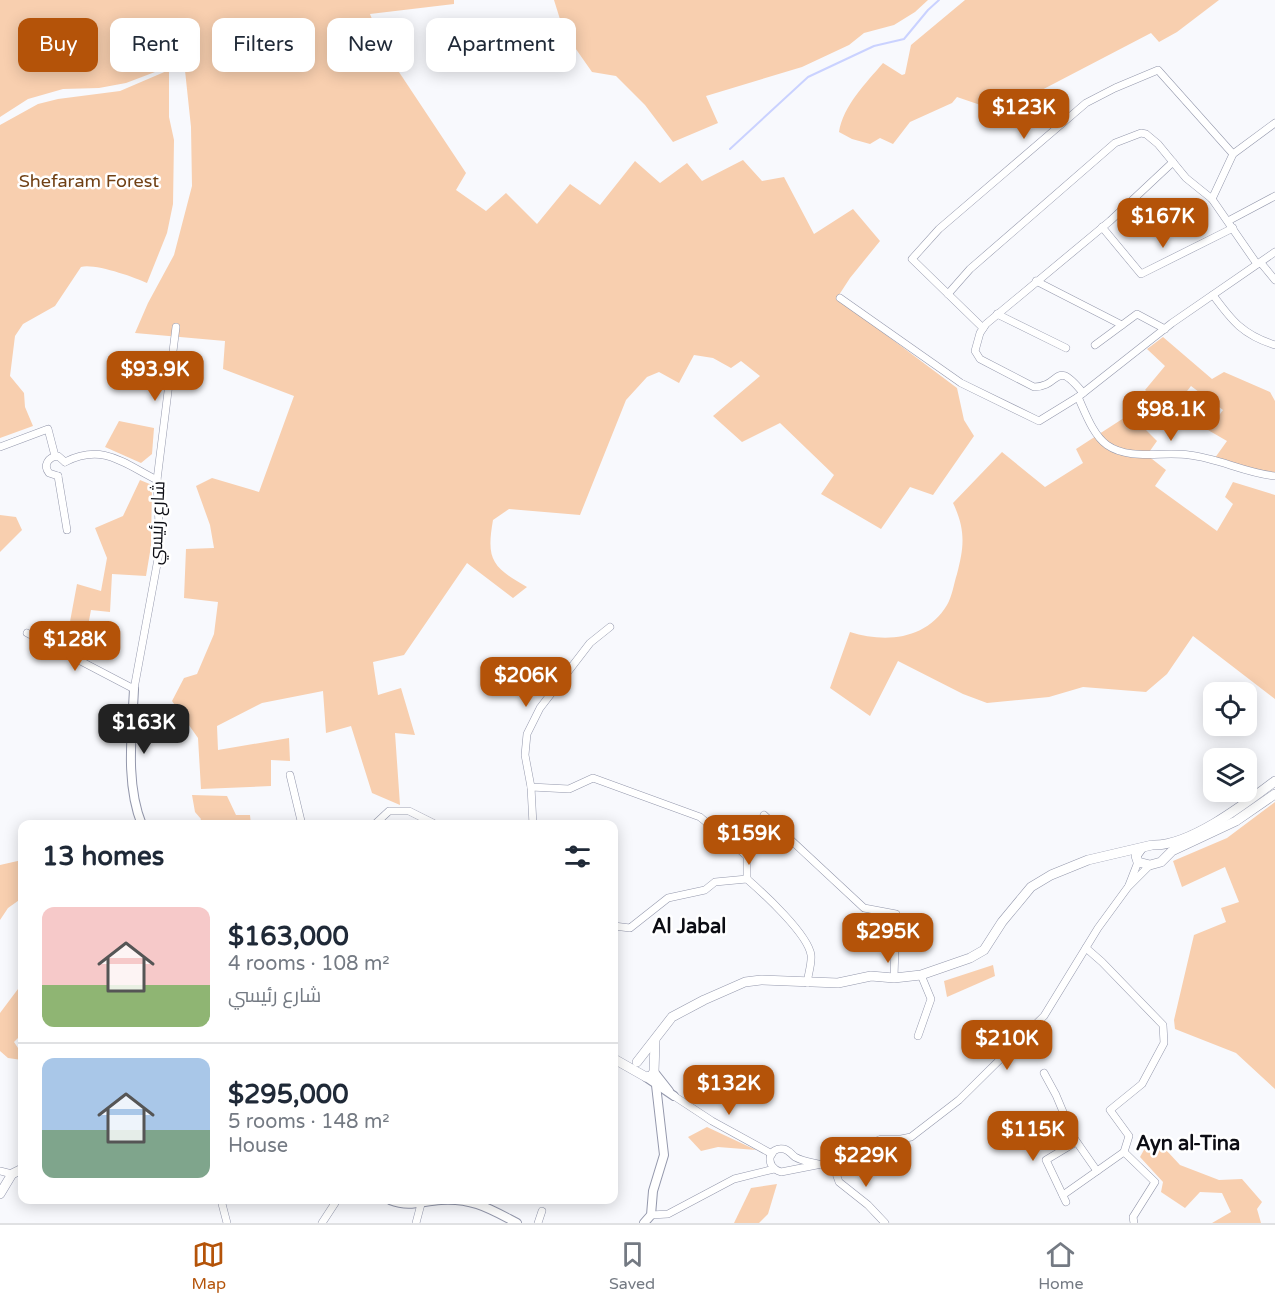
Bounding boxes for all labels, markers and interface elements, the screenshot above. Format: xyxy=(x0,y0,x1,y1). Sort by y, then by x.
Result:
chip: Buy xyxy=(18,18,98,72)
chip: Rent xyxy=(110,18,200,72)
chip: Filters xyxy=(212,18,315,72)
chip: New xyxy=(327,18,414,72)
chip: Apartment xyxy=(426,18,576,72)
pin: $123K xyxy=(982,89,1066,140)
text: $123K xyxy=(992,96,1056,120)
park label: Shefaram Forest xyxy=(19,170,159,192)
pin: $167K xyxy=(1121,198,1205,249)
text: $167K xyxy=(1131,205,1195,229)
pin: $93.9K xyxy=(106,351,204,402)
text: $93.9K xyxy=(121,358,189,382)
pin: $98.1K xyxy=(1122,391,1220,442)
text: $98.1K xyxy=(1137,398,1205,422)
street label: شارع رئيسي xyxy=(145,481,171,565)
pin: $128K xyxy=(33,621,117,672)
text: $128K xyxy=(43,628,107,652)
pin: $206K xyxy=(484,657,568,708)
text: $206K xyxy=(494,664,558,688)
map controls xyxy=(1203,682,1257,802)
button: locate xyxy=(1203,682,1257,736)
pin: $163K xyxy=(102,704,186,755)
text: $163K xyxy=(112,711,176,735)
button: layers xyxy=(1203,748,1257,802)
pin: $159K xyxy=(707,815,791,866)
text: $159K xyxy=(717,822,781,846)
icon: filters xyxy=(561,840,594,873)
text: 13 homes xyxy=(42,841,164,872)
pin: $295K xyxy=(846,913,930,964)
district label: Al Jabal xyxy=(652,915,726,939)
text: $295K xyxy=(856,920,920,944)
text: $163,000 xyxy=(228,921,349,952)
icon: home xyxy=(90,931,162,1003)
text: 4 rooms · 108 m² xyxy=(228,952,390,976)
text: شارع رئيسي xyxy=(228,984,321,1008)
pin: $210K xyxy=(965,1020,1049,1071)
text: $210K xyxy=(975,1027,1039,1051)
pin: $132K xyxy=(687,1065,771,1116)
text: $132K xyxy=(697,1072,761,1096)
text: $295,000 xyxy=(228,1079,348,1110)
icon: home xyxy=(90,1082,162,1154)
text: 5 rooms · 148 m² xyxy=(228,1110,390,1134)
pin: $115K xyxy=(991,1111,1075,1162)
text: $115K xyxy=(1001,1118,1065,1142)
district label: Ayn al-Tina xyxy=(1136,1132,1240,1156)
text: House xyxy=(228,1134,288,1158)
pin: $229K xyxy=(824,1137,908,1188)
text: $229K xyxy=(834,1144,898,1168)
tab: Map xyxy=(191,1238,226,1294)
tab: Saved xyxy=(609,1238,655,1294)
tab: Home xyxy=(1038,1238,1083,1294)

